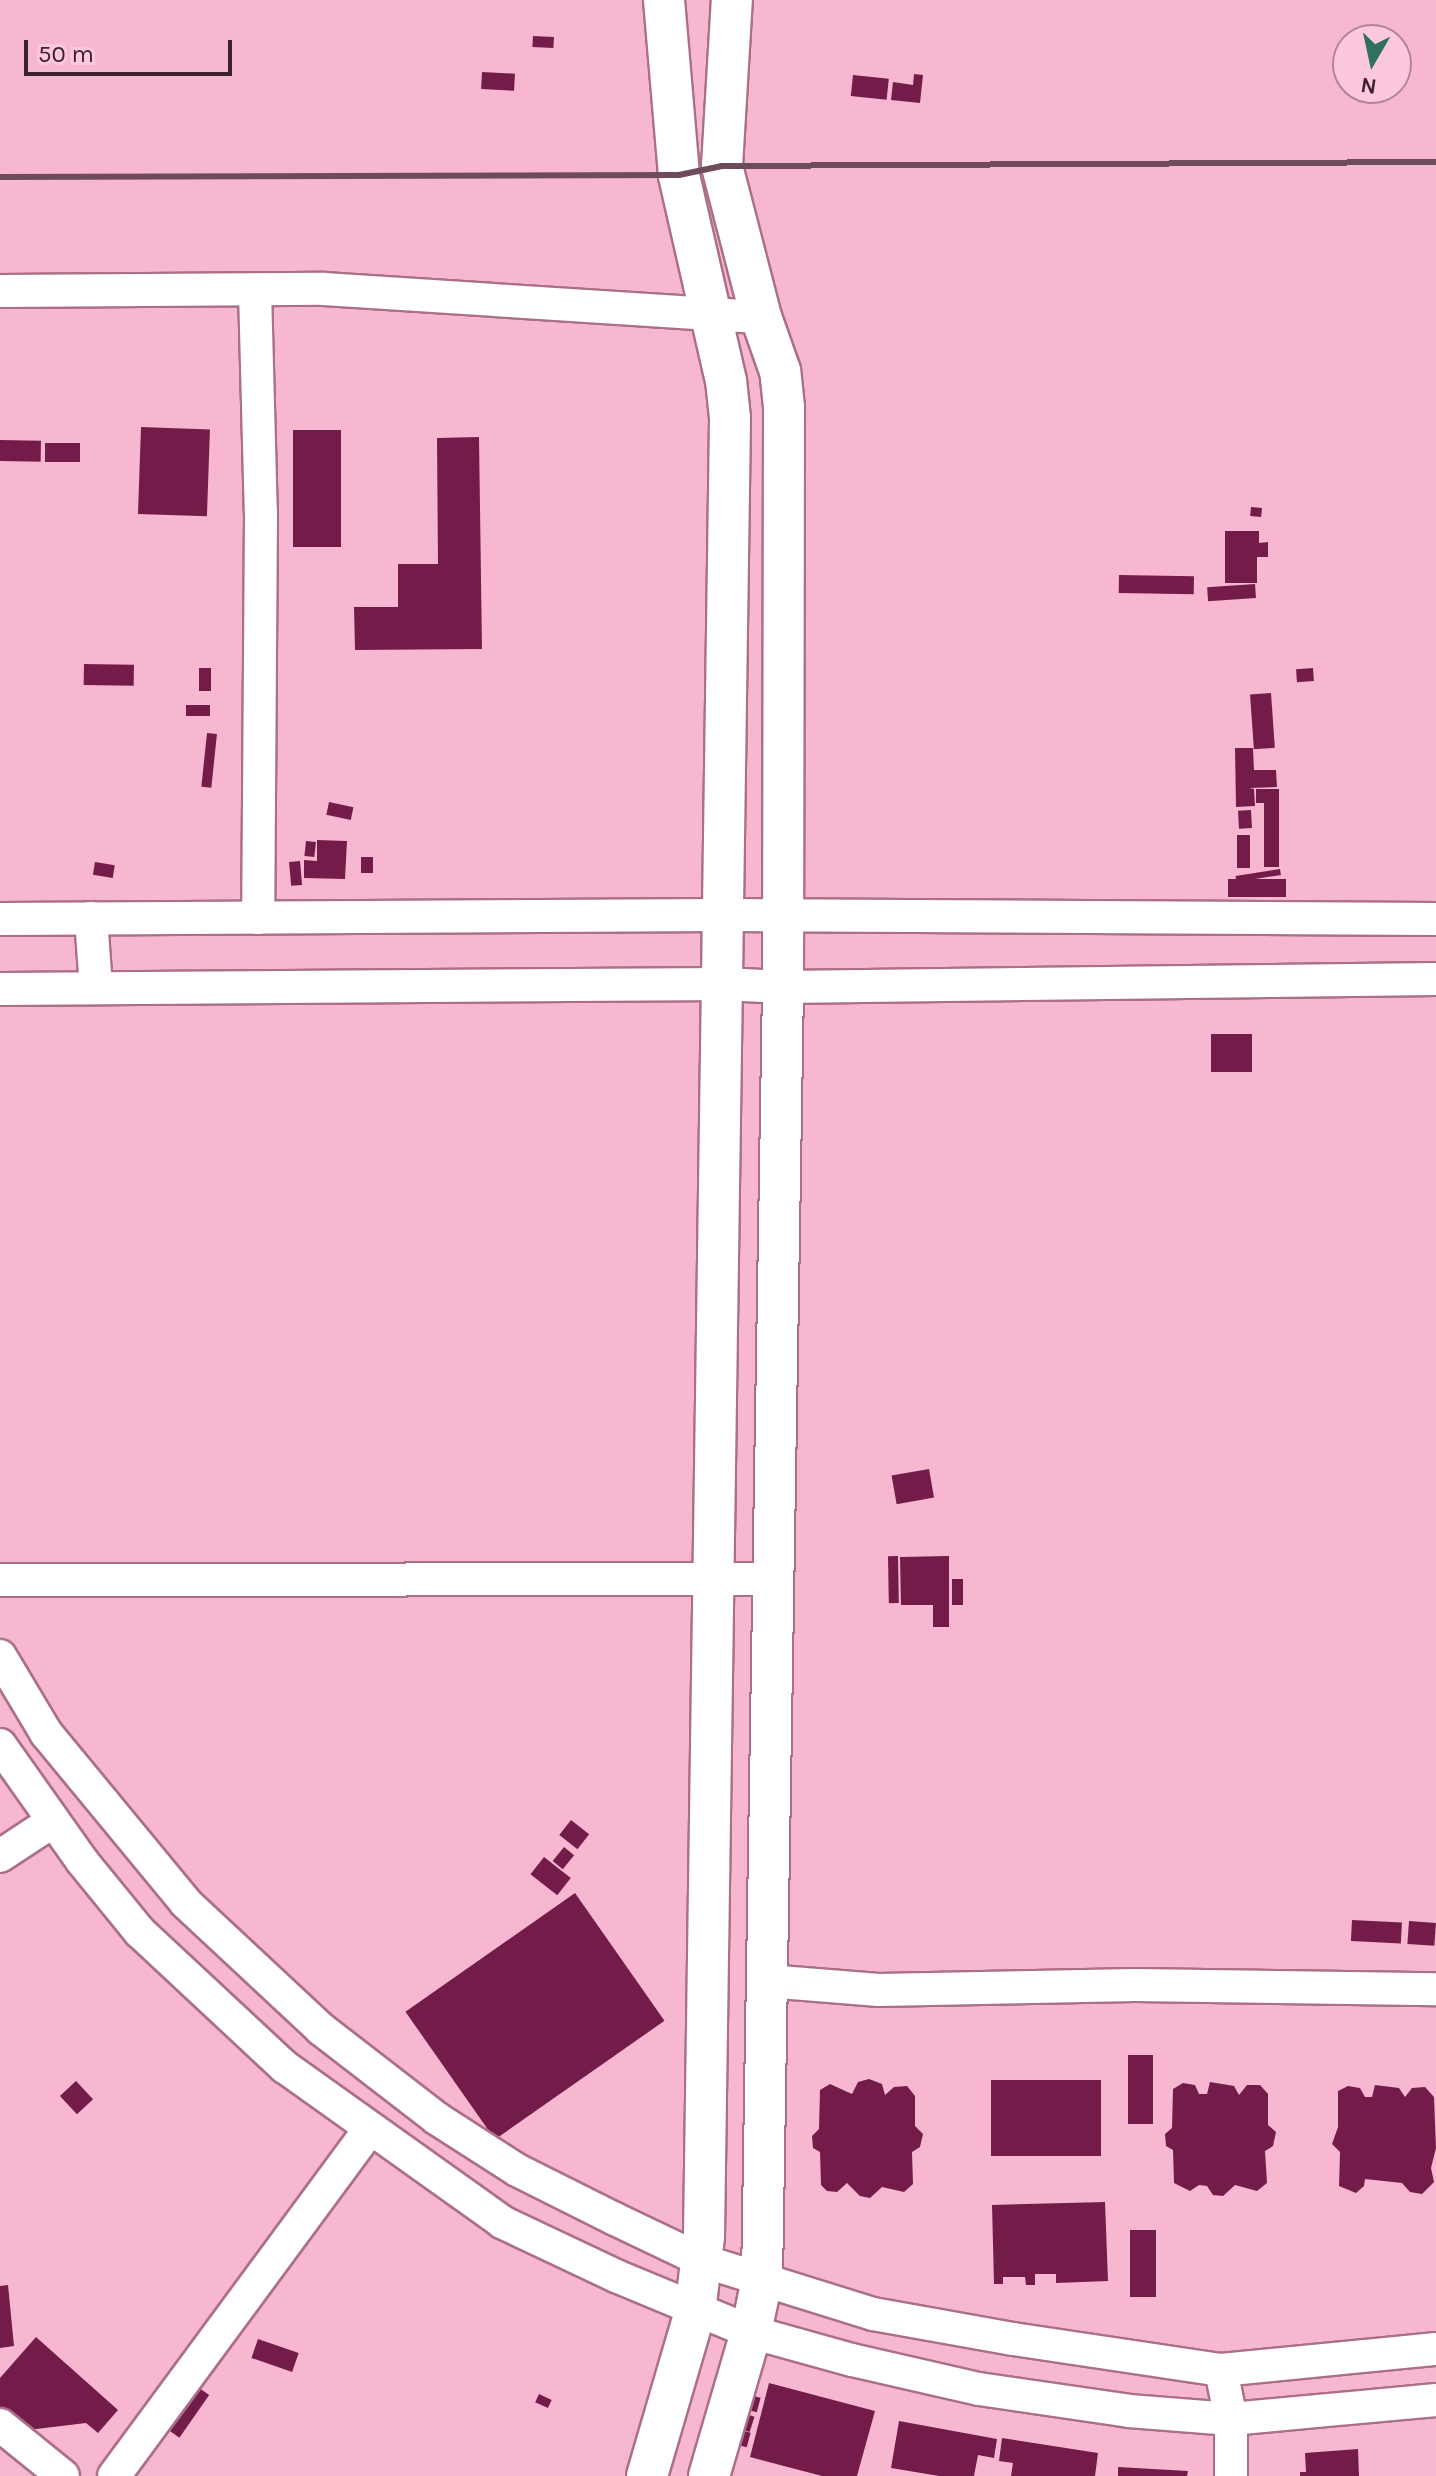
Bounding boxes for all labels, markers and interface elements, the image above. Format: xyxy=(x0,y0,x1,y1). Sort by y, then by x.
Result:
scale bar xyxy=(28,24,236,74)
north arrow xyxy=(1332,24,1412,104)
text: 50 m xyxy=(38,40,94,68)
text: N xyxy=(1359,72,1378,100)

